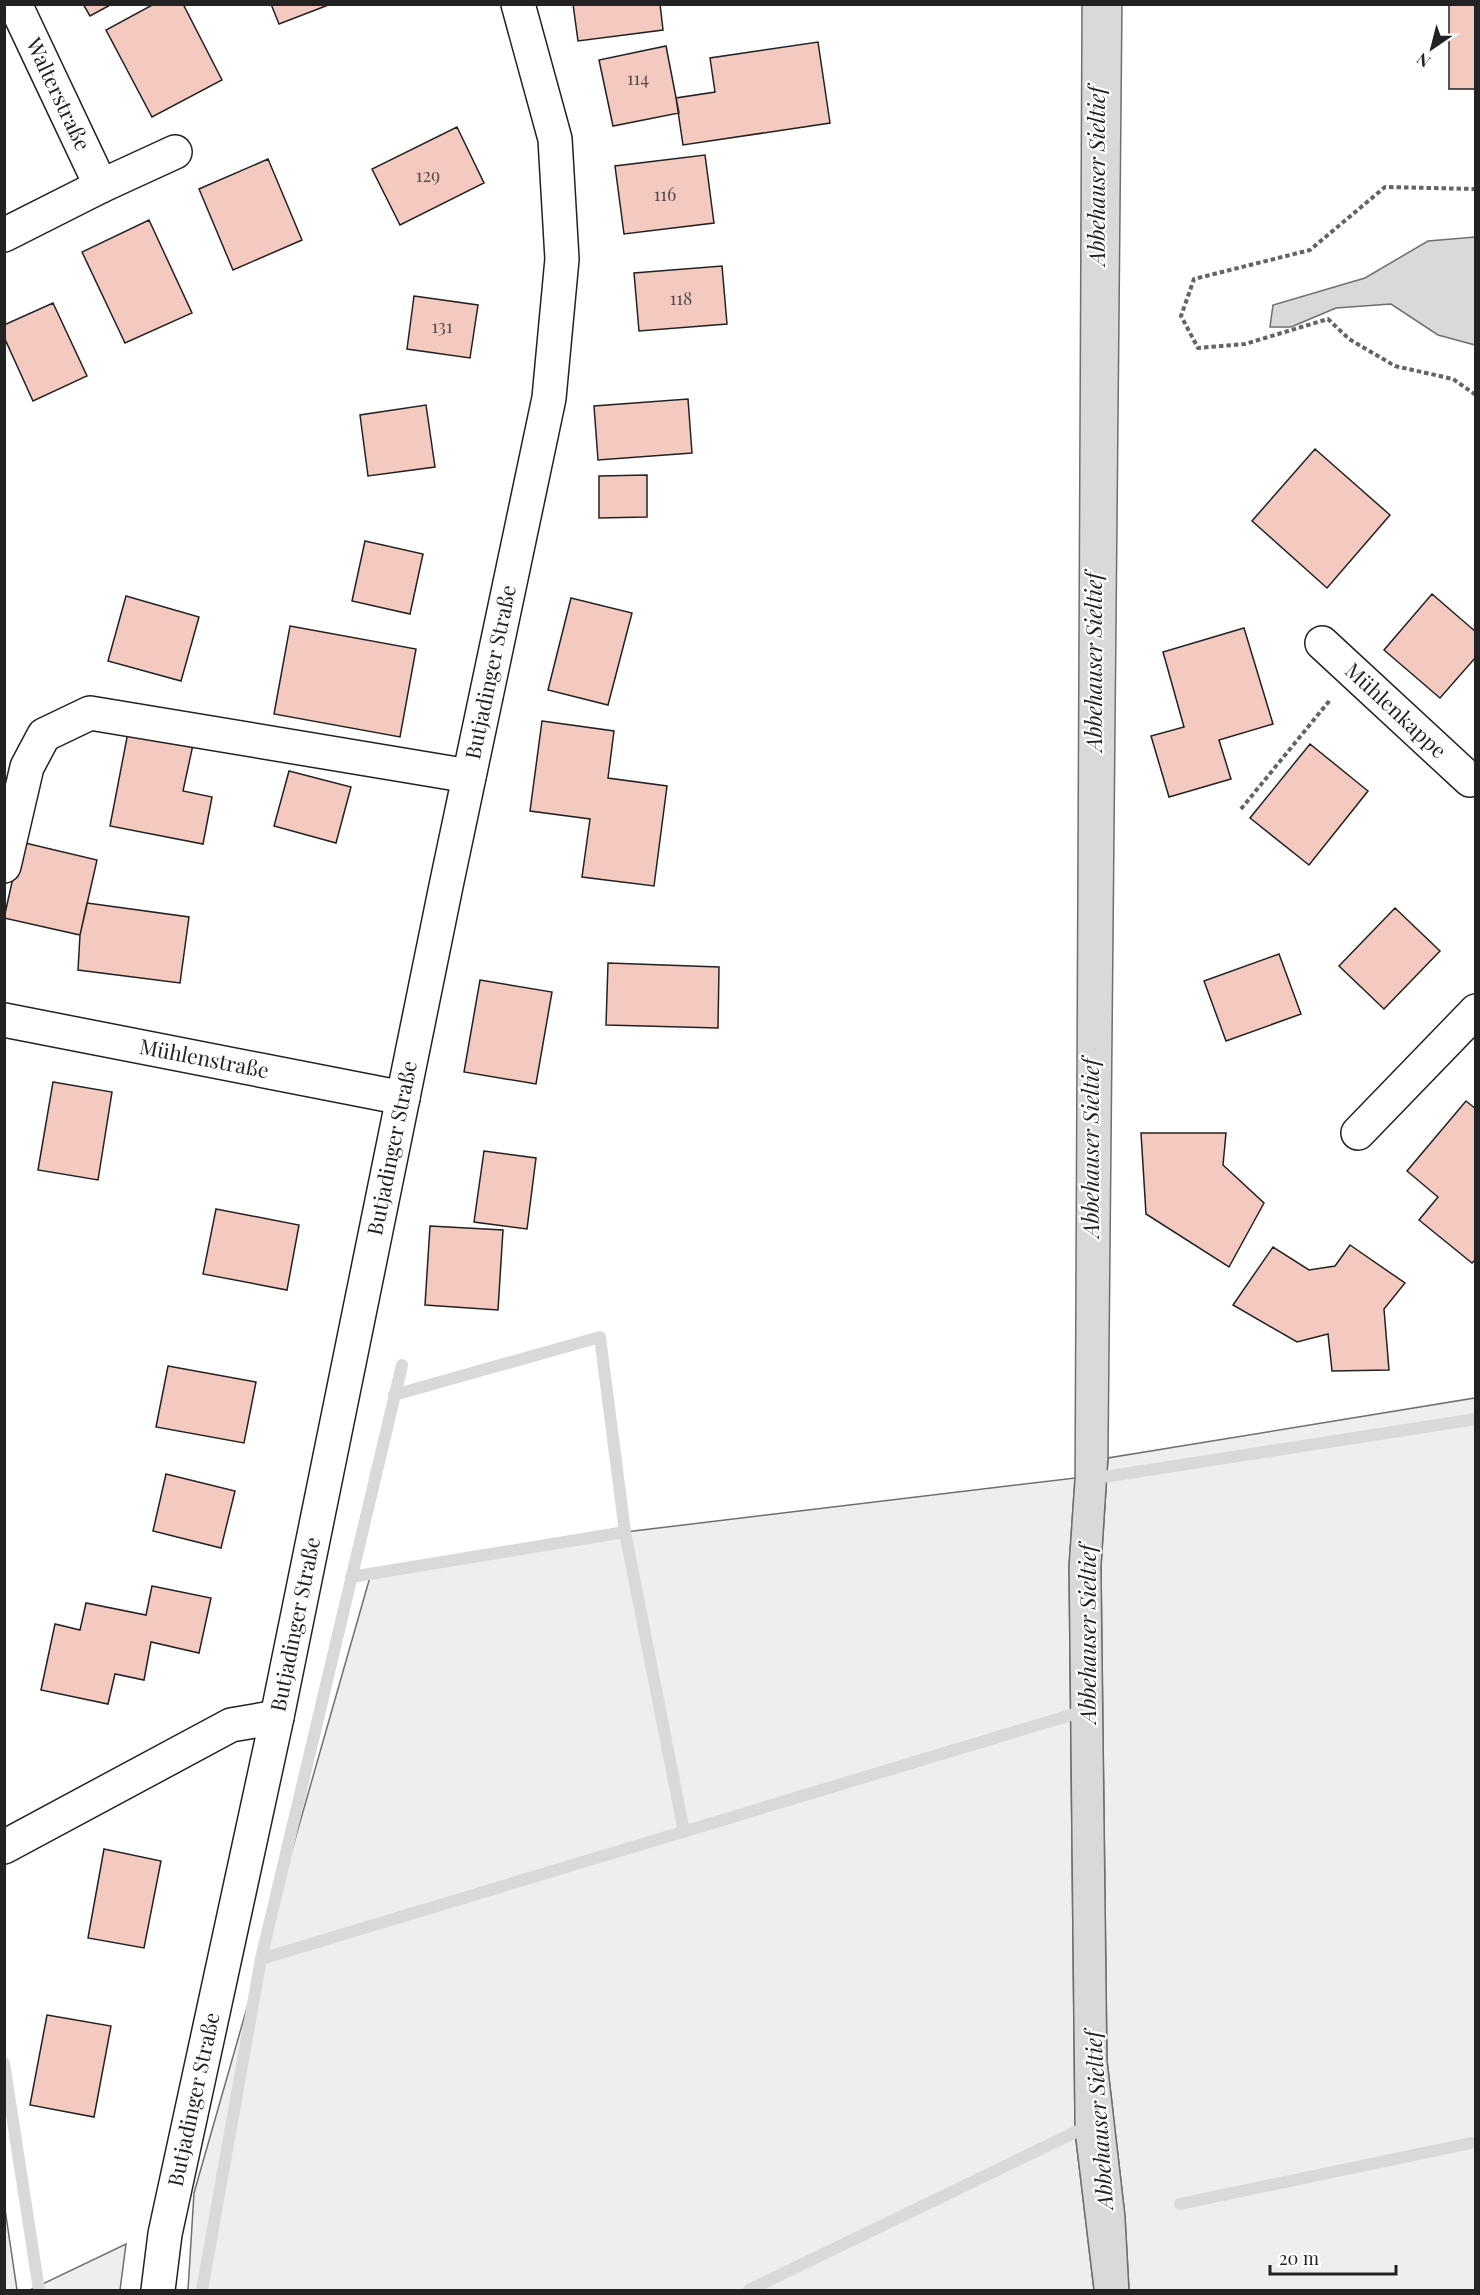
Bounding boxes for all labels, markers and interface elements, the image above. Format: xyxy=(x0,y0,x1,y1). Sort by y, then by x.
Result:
north arrow xyxy=(1402,18,1462,78)
street label: Walterstraße xyxy=(21,32,98,154)
text: N xyxy=(1412,49,1434,73)
house number: 114 xyxy=(627,66,649,90)
water label: Abbehauser Sieltief xyxy=(1081,83,1111,267)
house number: 129 xyxy=(416,163,440,187)
house number: 116 xyxy=(654,182,676,206)
house number: 118 xyxy=(670,286,692,310)
house number: 131 xyxy=(431,314,453,338)
water label: Abbehauser Sieltief xyxy=(1078,569,1108,753)
street label: Butjadinger Straße xyxy=(457,582,521,761)
street label: Mühlenkappe xyxy=(1340,656,1453,763)
street label: Mühlenstraße xyxy=(138,1031,272,1083)
water label: Abbehauser Sieltief xyxy=(1075,1055,1105,1239)
street label: Butjadinger Straße xyxy=(359,1058,422,1237)
street label: Butjadinger Straße xyxy=(262,1534,325,1714)
water label: Abbehauser Sieltief xyxy=(1072,1541,1102,1725)
street label: Butjadinger Straße xyxy=(160,2009,225,2189)
water label: Abbehauser Sieltief xyxy=(1077,2026,1119,2212)
scale bar xyxy=(1270,2238,1396,2276)
text: 20 m xyxy=(1279,2246,1319,2270)

